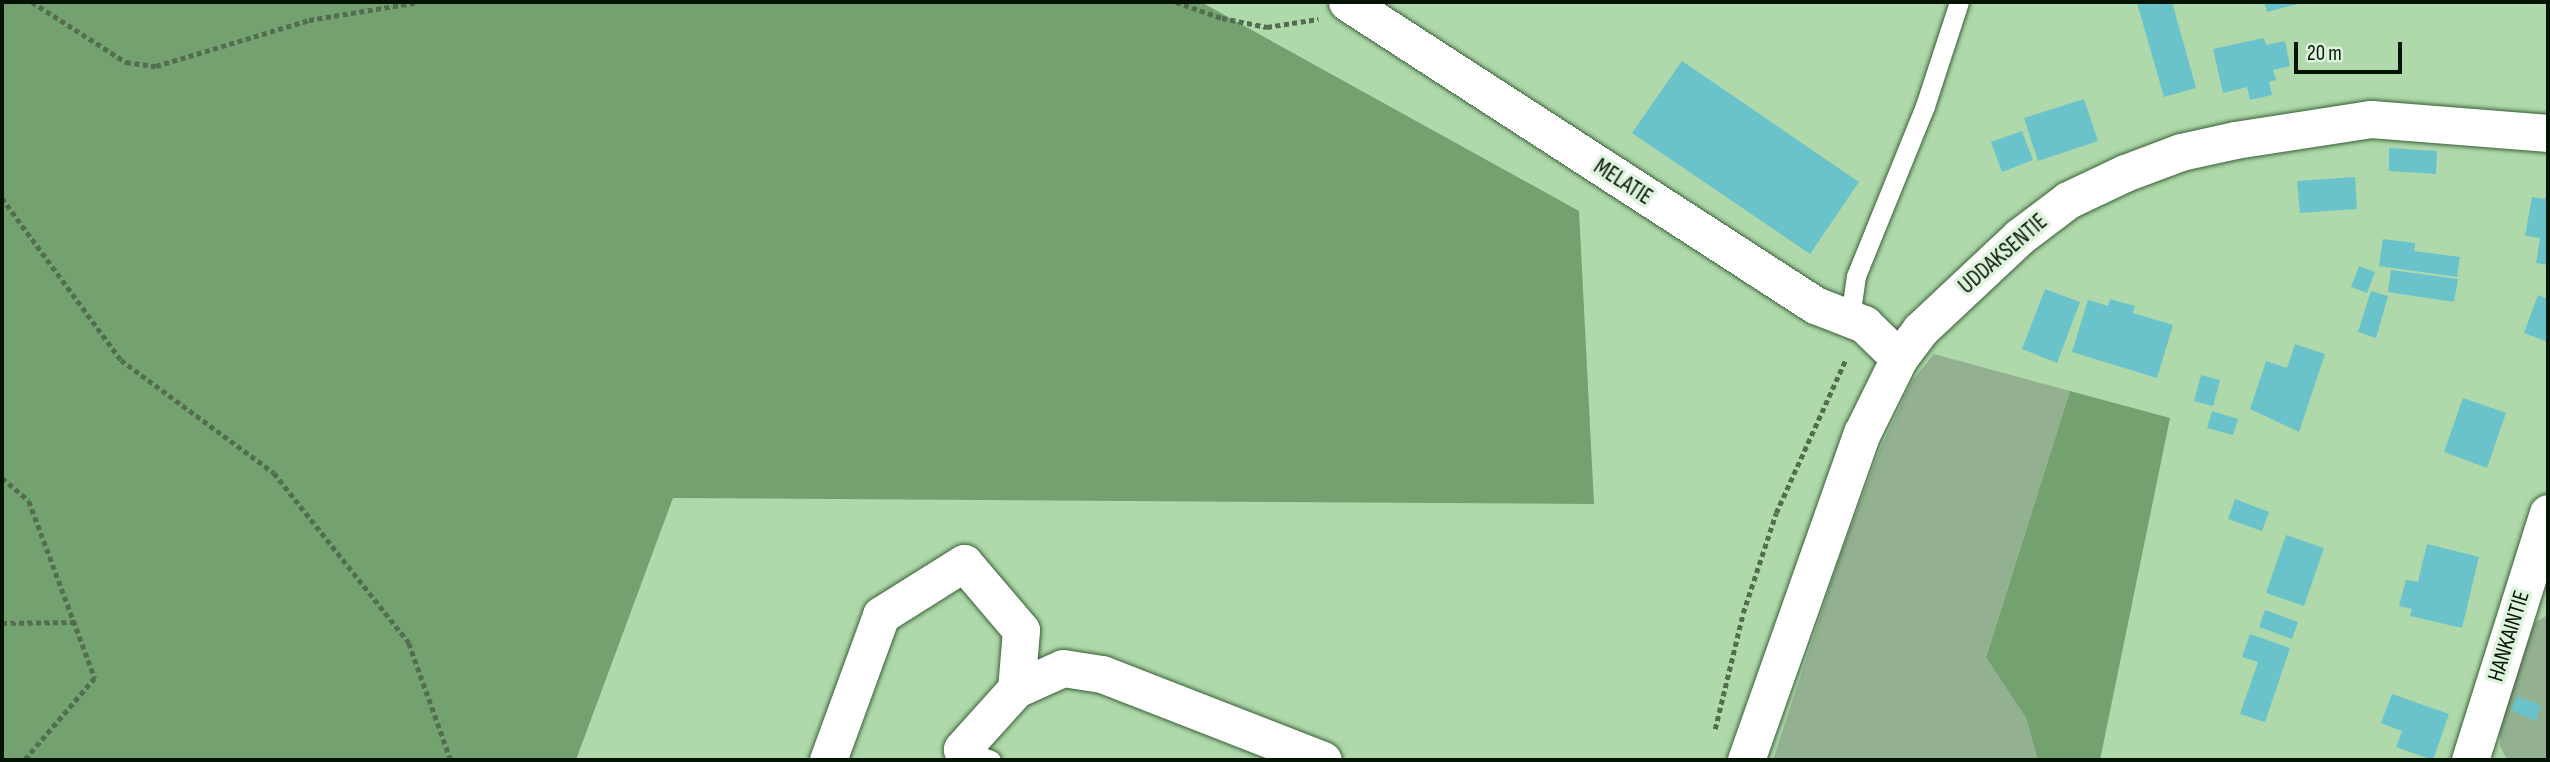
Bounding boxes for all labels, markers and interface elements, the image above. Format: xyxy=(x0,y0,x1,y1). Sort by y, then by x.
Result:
scale bar xyxy=(2298,28,2406,72)
text: 20 m xyxy=(2307,41,2342,66)
street label: MELATIE xyxy=(1589,153,1657,211)
street label: UDDAKSENTIE xyxy=(1953,208,2053,300)
street label: HANKAINTIE xyxy=(2482,587,2536,685)

